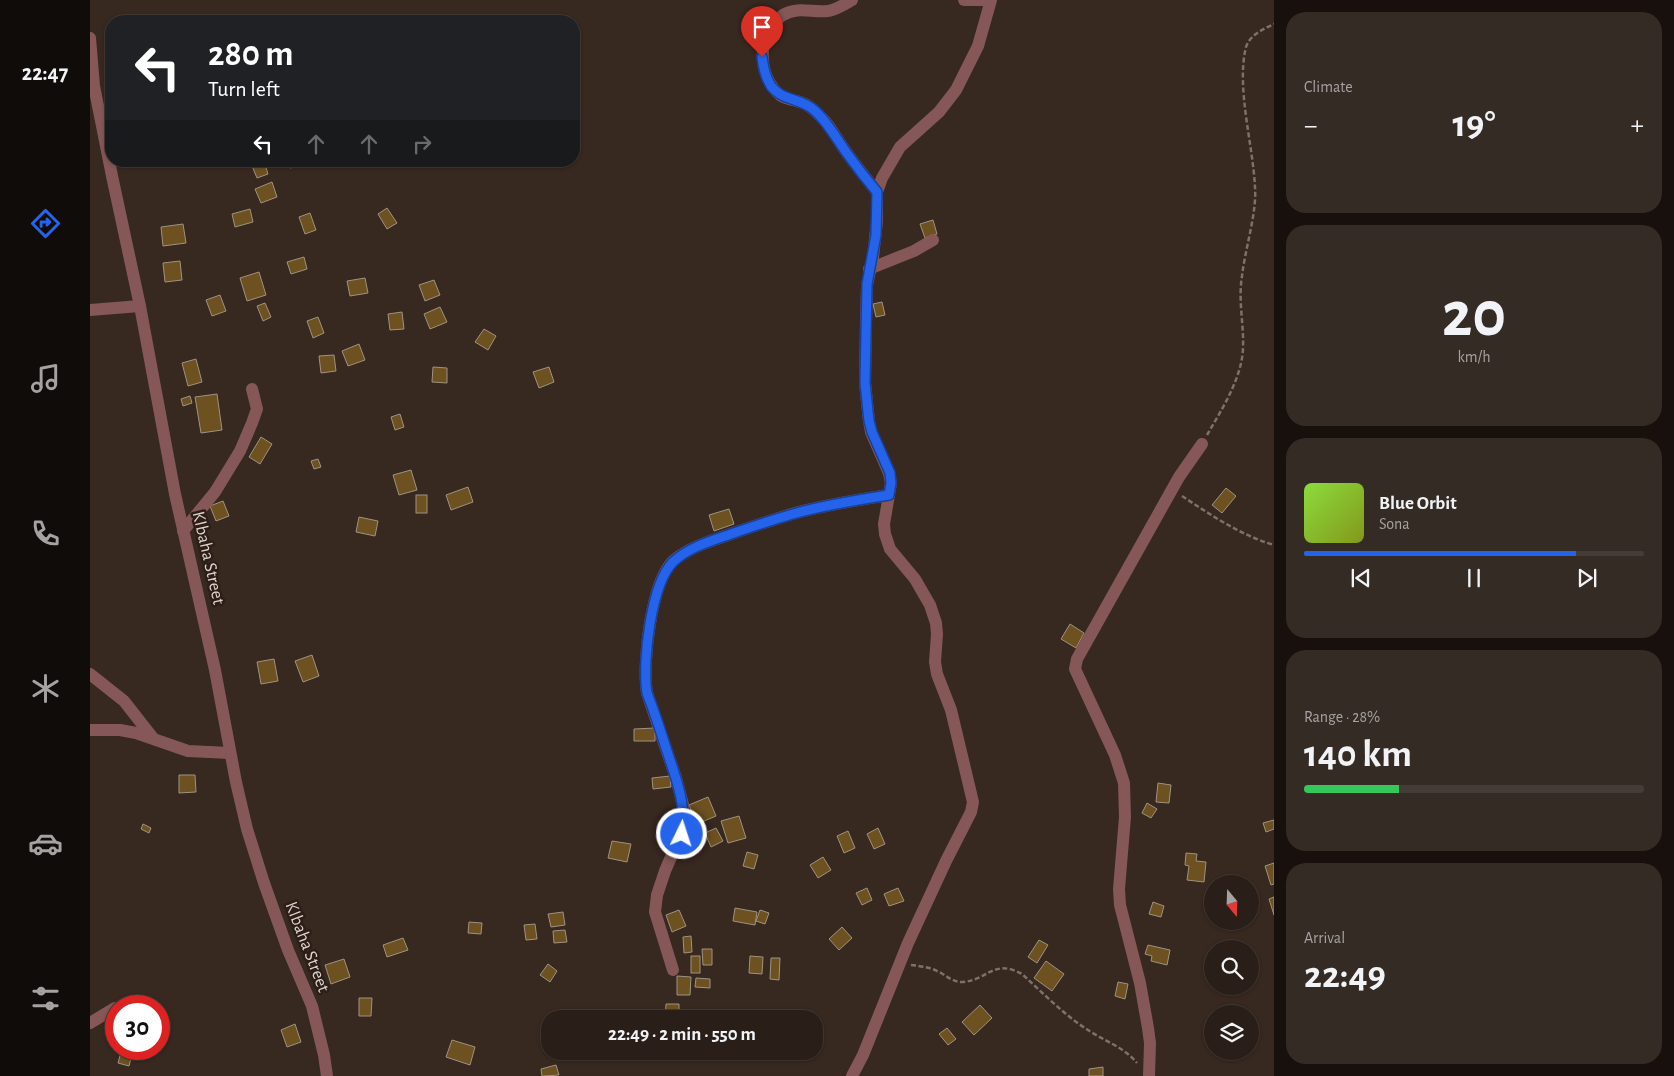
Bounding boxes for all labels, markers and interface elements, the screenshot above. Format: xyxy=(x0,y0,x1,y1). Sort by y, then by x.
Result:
pin xyxy=(741,6,783,57)
icon: arrive xyxy=(748,13,776,41)
icon: left xyxy=(125,35,190,100)
text: 280 m xyxy=(208,37,294,72)
text: 22:47 xyxy=(22,62,68,84)
text: Turn left xyxy=(208,78,280,100)
text: Climate xyxy=(1304,79,1353,95)
text: 19° xyxy=(1452,106,1496,144)
text: − xyxy=(1304,112,1317,140)
text: + xyxy=(1631,112,1644,140)
icon: left xyxy=(249,130,277,158)
icon: ahead xyxy=(302,130,330,158)
icon: ahead xyxy=(355,130,383,158)
icon: right xyxy=(408,130,436,158)
icon: directions xyxy=(28,206,63,241)
text: 20 xyxy=(1442,283,1506,348)
text: km/h xyxy=(1457,349,1491,365)
icon: music xyxy=(28,361,63,396)
text: Blue Orbit xyxy=(1379,494,1457,513)
street label: KIbaha Street xyxy=(189,510,228,607)
icon: phone xyxy=(28,516,63,551)
text: Sona xyxy=(1379,516,1410,532)
icon: previous xyxy=(1347,564,1375,592)
icon: pause xyxy=(1460,564,1488,592)
icon: next xyxy=(1573,564,1601,592)
icon: climate xyxy=(28,671,63,706)
text: Range · 28% xyxy=(1304,709,1380,725)
text: 140 km xyxy=(1304,736,1412,774)
position arrow xyxy=(655,807,707,859)
icon: car xyxy=(28,826,63,861)
north arrow xyxy=(1204,875,1259,930)
map controls xyxy=(1204,875,1259,1060)
street label: KIbaha Street xyxy=(282,899,333,995)
text: Arrival xyxy=(1304,930,1345,946)
button: search xyxy=(1204,940,1259,995)
text: 22:49 xyxy=(1304,957,1386,995)
icon: filters xyxy=(28,981,63,1016)
speed limit sign: 30 xyxy=(105,995,170,1060)
button: layers xyxy=(1204,1005,1259,1060)
text: 22:49 · 2 min · 550 m xyxy=(608,1025,756,1044)

